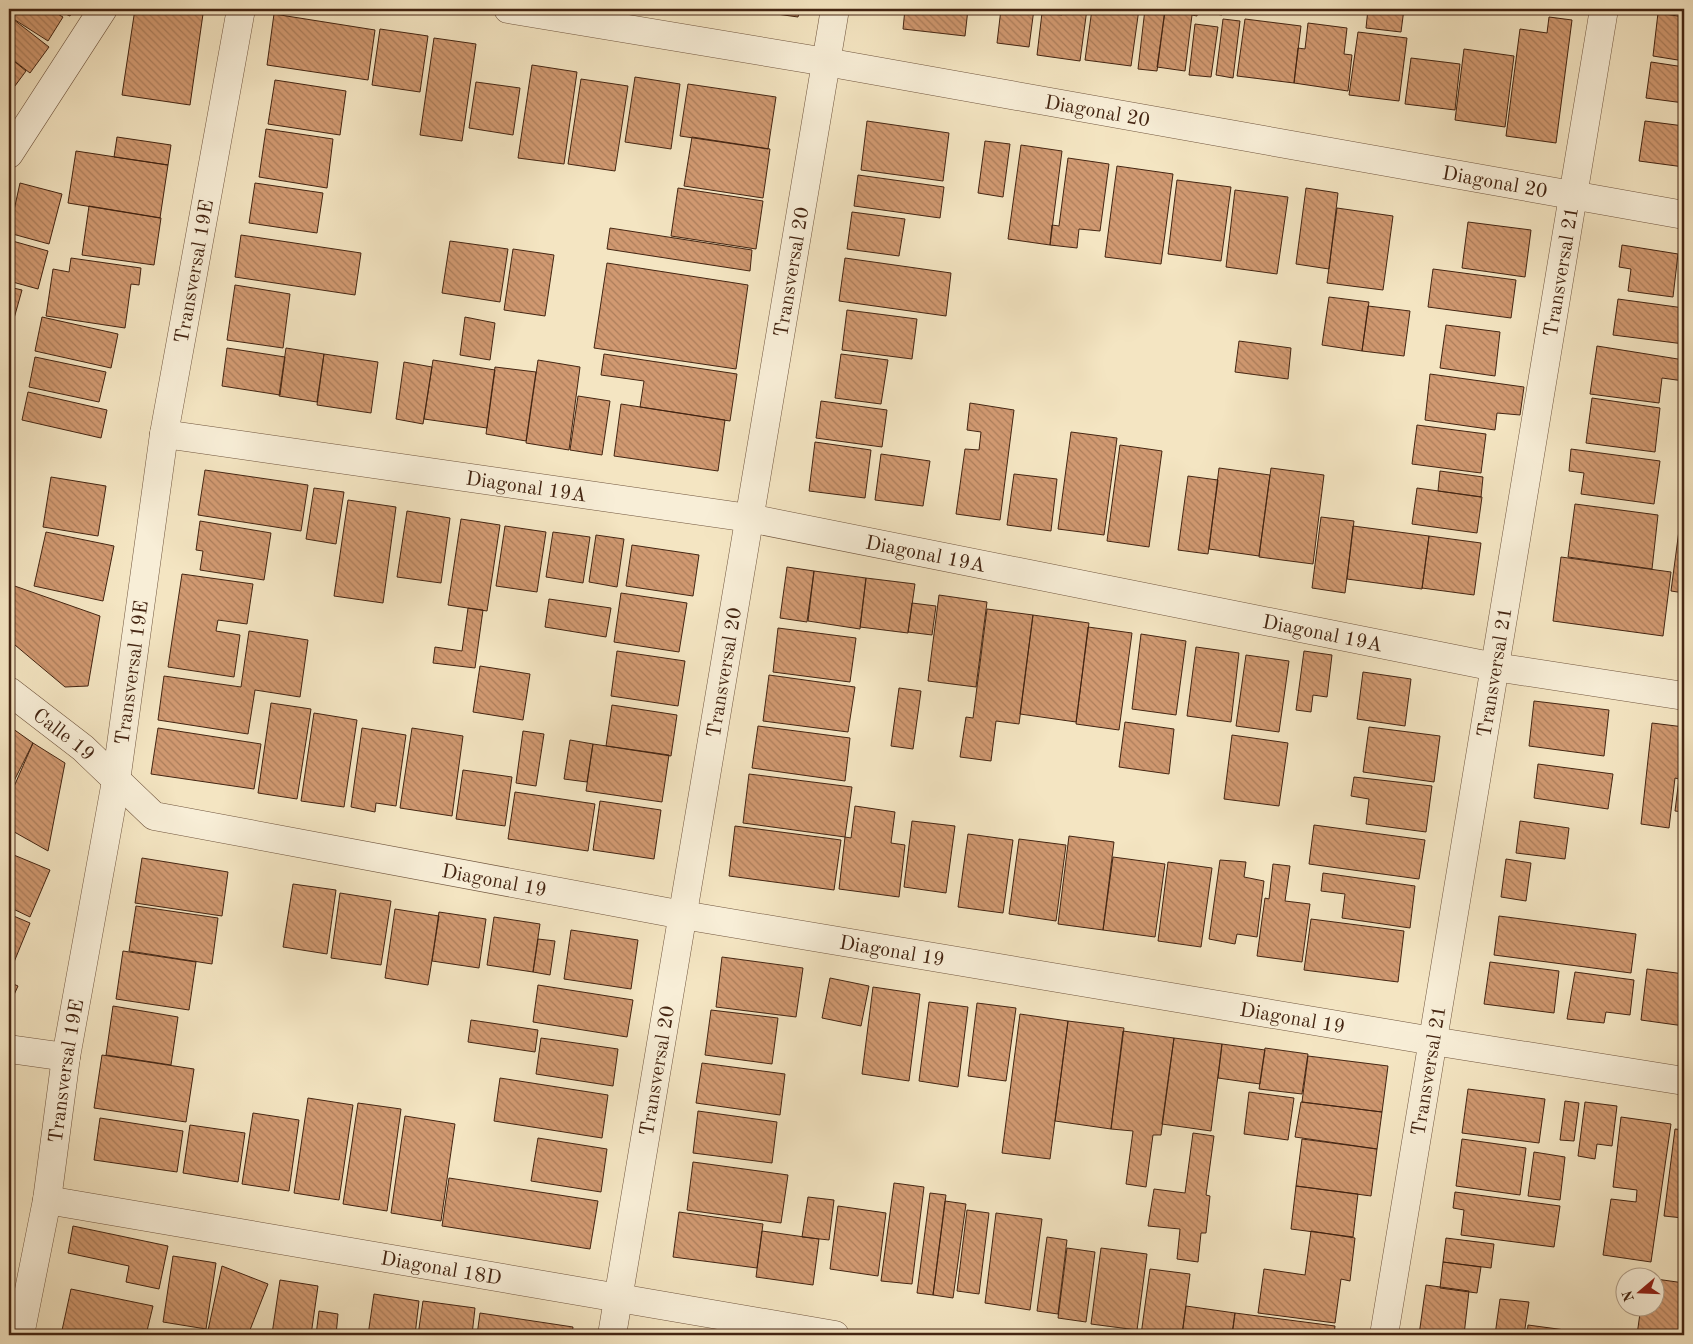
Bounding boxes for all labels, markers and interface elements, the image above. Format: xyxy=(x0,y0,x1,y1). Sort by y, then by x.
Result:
street label: Diagonal 20 xyxy=(1043,93,1151,132)
street label: Diagonal 20 xyxy=(1440,164,1549,202)
street label: Transversal 19E xyxy=(173,198,218,345)
street label: Transversal 21 xyxy=(1542,205,1583,338)
street label: Transversal 20 xyxy=(772,206,814,339)
street label: Diagonal 19A xyxy=(464,469,588,507)
street label: Diagonal 19A xyxy=(863,533,987,577)
street label: Transversal 19E xyxy=(113,599,153,746)
street label: Transversal 20 xyxy=(705,606,746,739)
street label: Transversal 21 xyxy=(1475,606,1517,739)
street label: Diagonal 19A xyxy=(1261,613,1384,656)
street label: Calle 19 xyxy=(29,705,98,765)
street label: Diagonal 19 xyxy=(440,862,548,901)
street label: Diagonal 19 xyxy=(838,933,946,971)
street label: Transversal 19E xyxy=(47,998,88,1145)
street label: Diagonal 19 xyxy=(1238,1001,1346,1038)
street label: Transversal 20 xyxy=(638,1004,679,1138)
street label: Transversal 21 xyxy=(1409,1004,1450,1138)
street label: Diagonal 18D xyxy=(379,1249,503,1290)
north arrow xyxy=(1616,1266,1666,1316)
text: N xyxy=(1620,1288,1637,1303)

